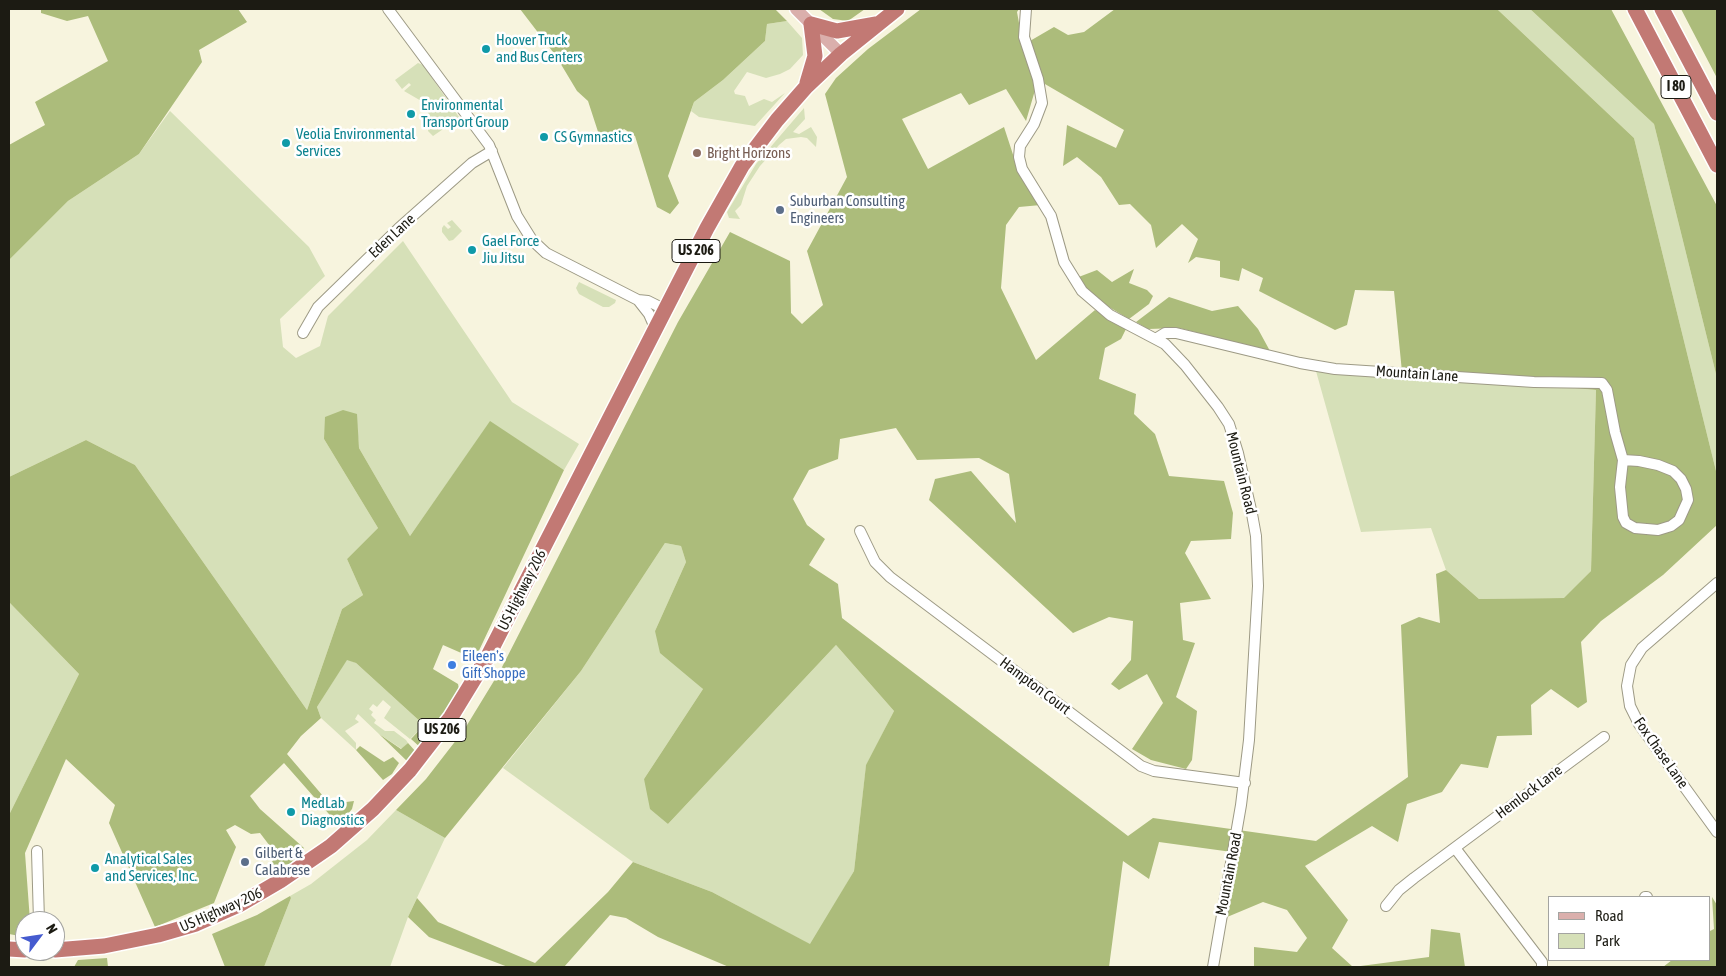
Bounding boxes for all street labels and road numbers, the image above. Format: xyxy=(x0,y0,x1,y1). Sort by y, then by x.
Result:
road number: I 80 xyxy=(1661,75,1691,98)
street label: Eden Lane xyxy=(365,210,419,262)
road number: US 206 xyxy=(672,240,720,262)
street label: Mountain Lane xyxy=(1375,362,1459,386)
street label: Mountain Road xyxy=(1222,430,1260,516)
street label: US Highway 206 xyxy=(494,547,550,633)
street label: Hampton Court xyxy=(996,654,1074,718)
street label: Fox Chase Lane xyxy=(1630,714,1692,792)
road number: US 206 xyxy=(418,718,466,742)
street label: Hemlock Lane xyxy=(1492,761,1566,823)
street label: Mountain Road xyxy=(1212,831,1246,917)
street label: US Highway 206 xyxy=(177,884,265,936)

